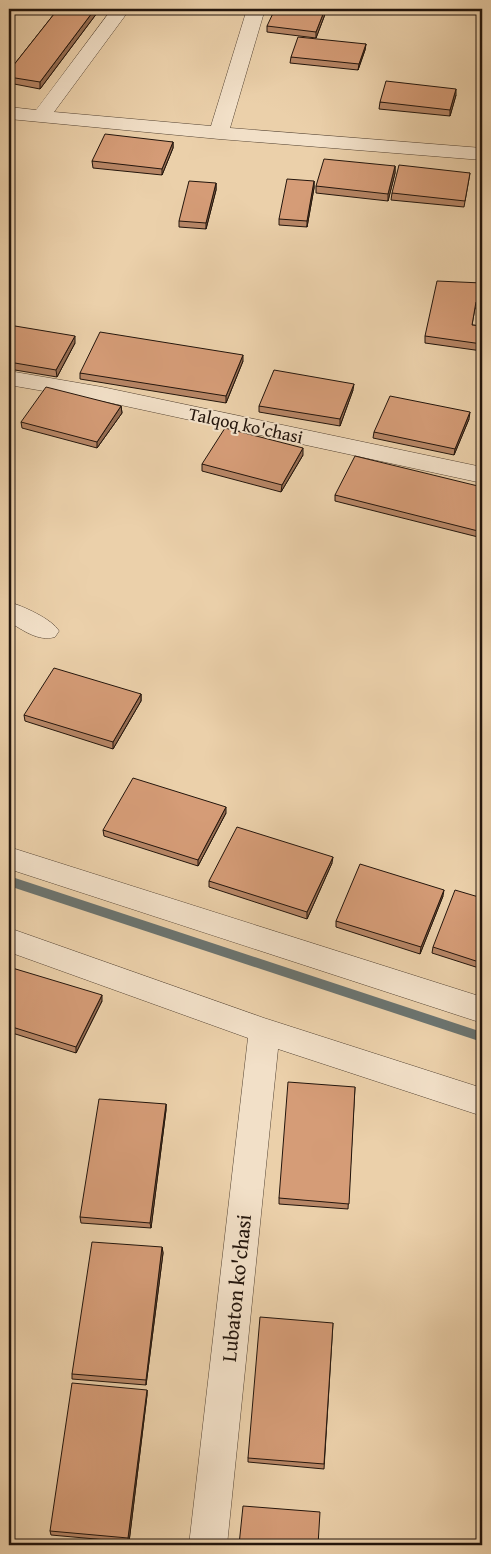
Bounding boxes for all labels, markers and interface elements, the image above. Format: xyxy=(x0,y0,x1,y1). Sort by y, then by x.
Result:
street label: Talqoq ko'chasi xyxy=(186,400,306,450)
street label: Lubaton ko'chasi xyxy=(213,1213,259,1363)

